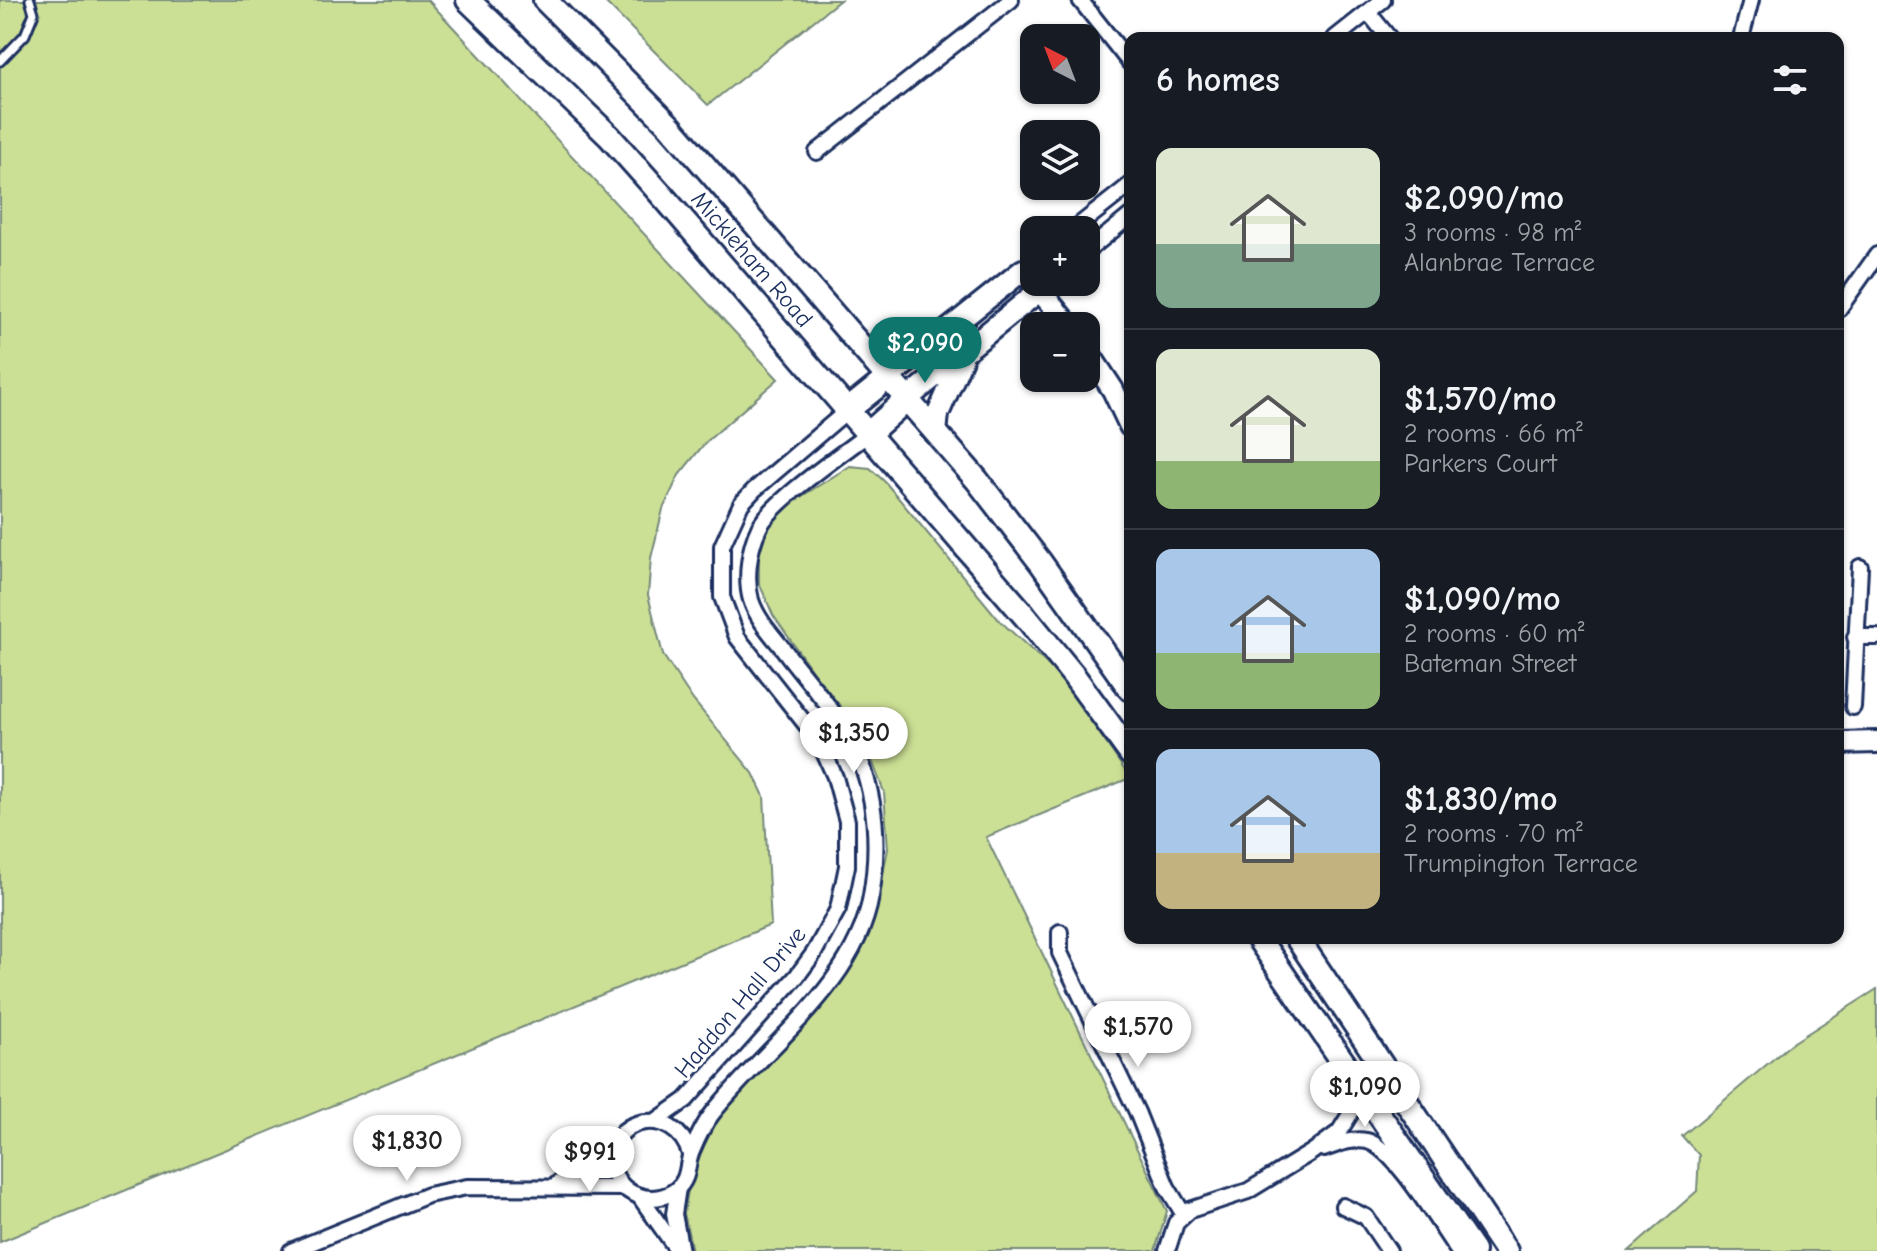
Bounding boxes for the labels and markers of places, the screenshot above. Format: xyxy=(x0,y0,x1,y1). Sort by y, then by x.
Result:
pin: $2,090 xyxy=(860,317,990,385)
pin: $1,350 xyxy=(789,707,919,775)
pin: $1,570 xyxy=(1073,1001,1203,1069)
pin: $1,090 xyxy=(1300,1061,1430,1129)
pin: $1,830 xyxy=(342,1115,472,1183)
pin: $991 xyxy=(543,1126,637,1194)

